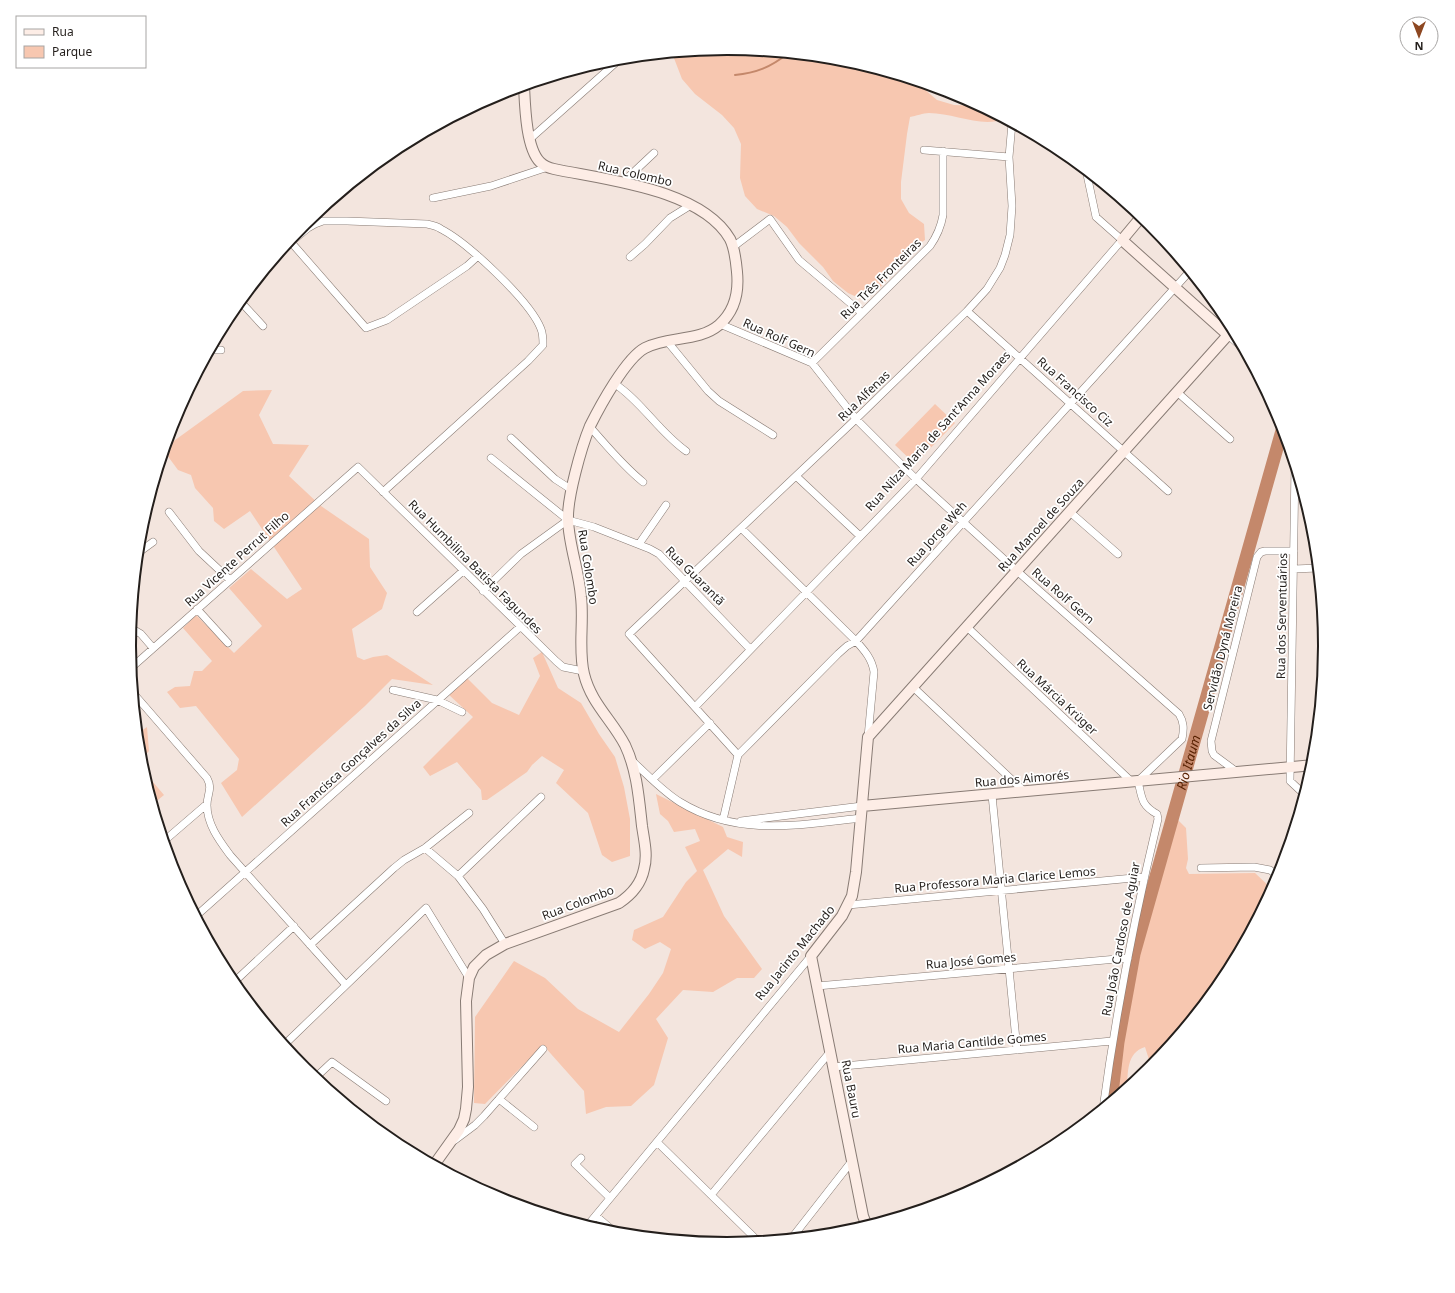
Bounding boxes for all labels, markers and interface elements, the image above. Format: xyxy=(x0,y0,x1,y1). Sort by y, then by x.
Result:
legend xyxy=(16,16,146,68)
north arrow xyxy=(1399,16,1439,56)
text: Rua xyxy=(52,23,74,40)
text: N xyxy=(1415,39,1423,54)
text: Parque xyxy=(52,43,93,60)
street label: Rua Colombo xyxy=(596,157,674,190)
street label: Rua Três Fronteiras xyxy=(836,234,925,323)
street label: Rua Rolf Gern xyxy=(740,314,818,361)
street label: Rua Nilza Maria de Sant'Anna Moraes xyxy=(861,347,1014,514)
street label: Rua Francisco Ciz xyxy=(1034,353,1117,431)
street label: Rua Alfenas xyxy=(834,366,894,425)
street label: Rua Manoel de Souza xyxy=(994,474,1087,575)
street label: Rua Humbilina Batista Fagundes xyxy=(405,496,546,638)
street label: Rua Jorge Weh xyxy=(903,497,971,570)
street label: Rua Vicente Perrut Filho xyxy=(181,507,293,610)
street label: Rua Colombo xyxy=(574,528,603,606)
street label: Rua Guarantã xyxy=(662,542,729,609)
street label: Rua dos Serventuários xyxy=(1272,552,1291,679)
street label: Rua Rolf Gern xyxy=(1028,564,1098,628)
street label: Servidão Dyná Moreira xyxy=(1199,584,1246,712)
street label: Rua Márcia Krüger xyxy=(1013,655,1101,739)
street label: Rua Francisca Gonçalves da Silva xyxy=(277,695,425,830)
water label: Rio Itaum xyxy=(1172,733,1205,792)
street label: Rua dos Aimorés xyxy=(974,766,1070,791)
street label: Rua João Cardoso de Aguiar xyxy=(1097,860,1144,1017)
street label: Rua Professora Maria Clarice Lemos xyxy=(894,862,1097,897)
street label: Rua Colombo xyxy=(539,881,616,924)
street label: Rua Jacinto Machado xyxy=(751,902,838,1004)
street label: Rua José Gomes xyxy=(925,948,1017,973)
street label: Rua Maria Cantilde Gomes xyxy=(897,1027,1047,1057)
street label: Rua Bauru xyxy=(838,1058,865,1120)

